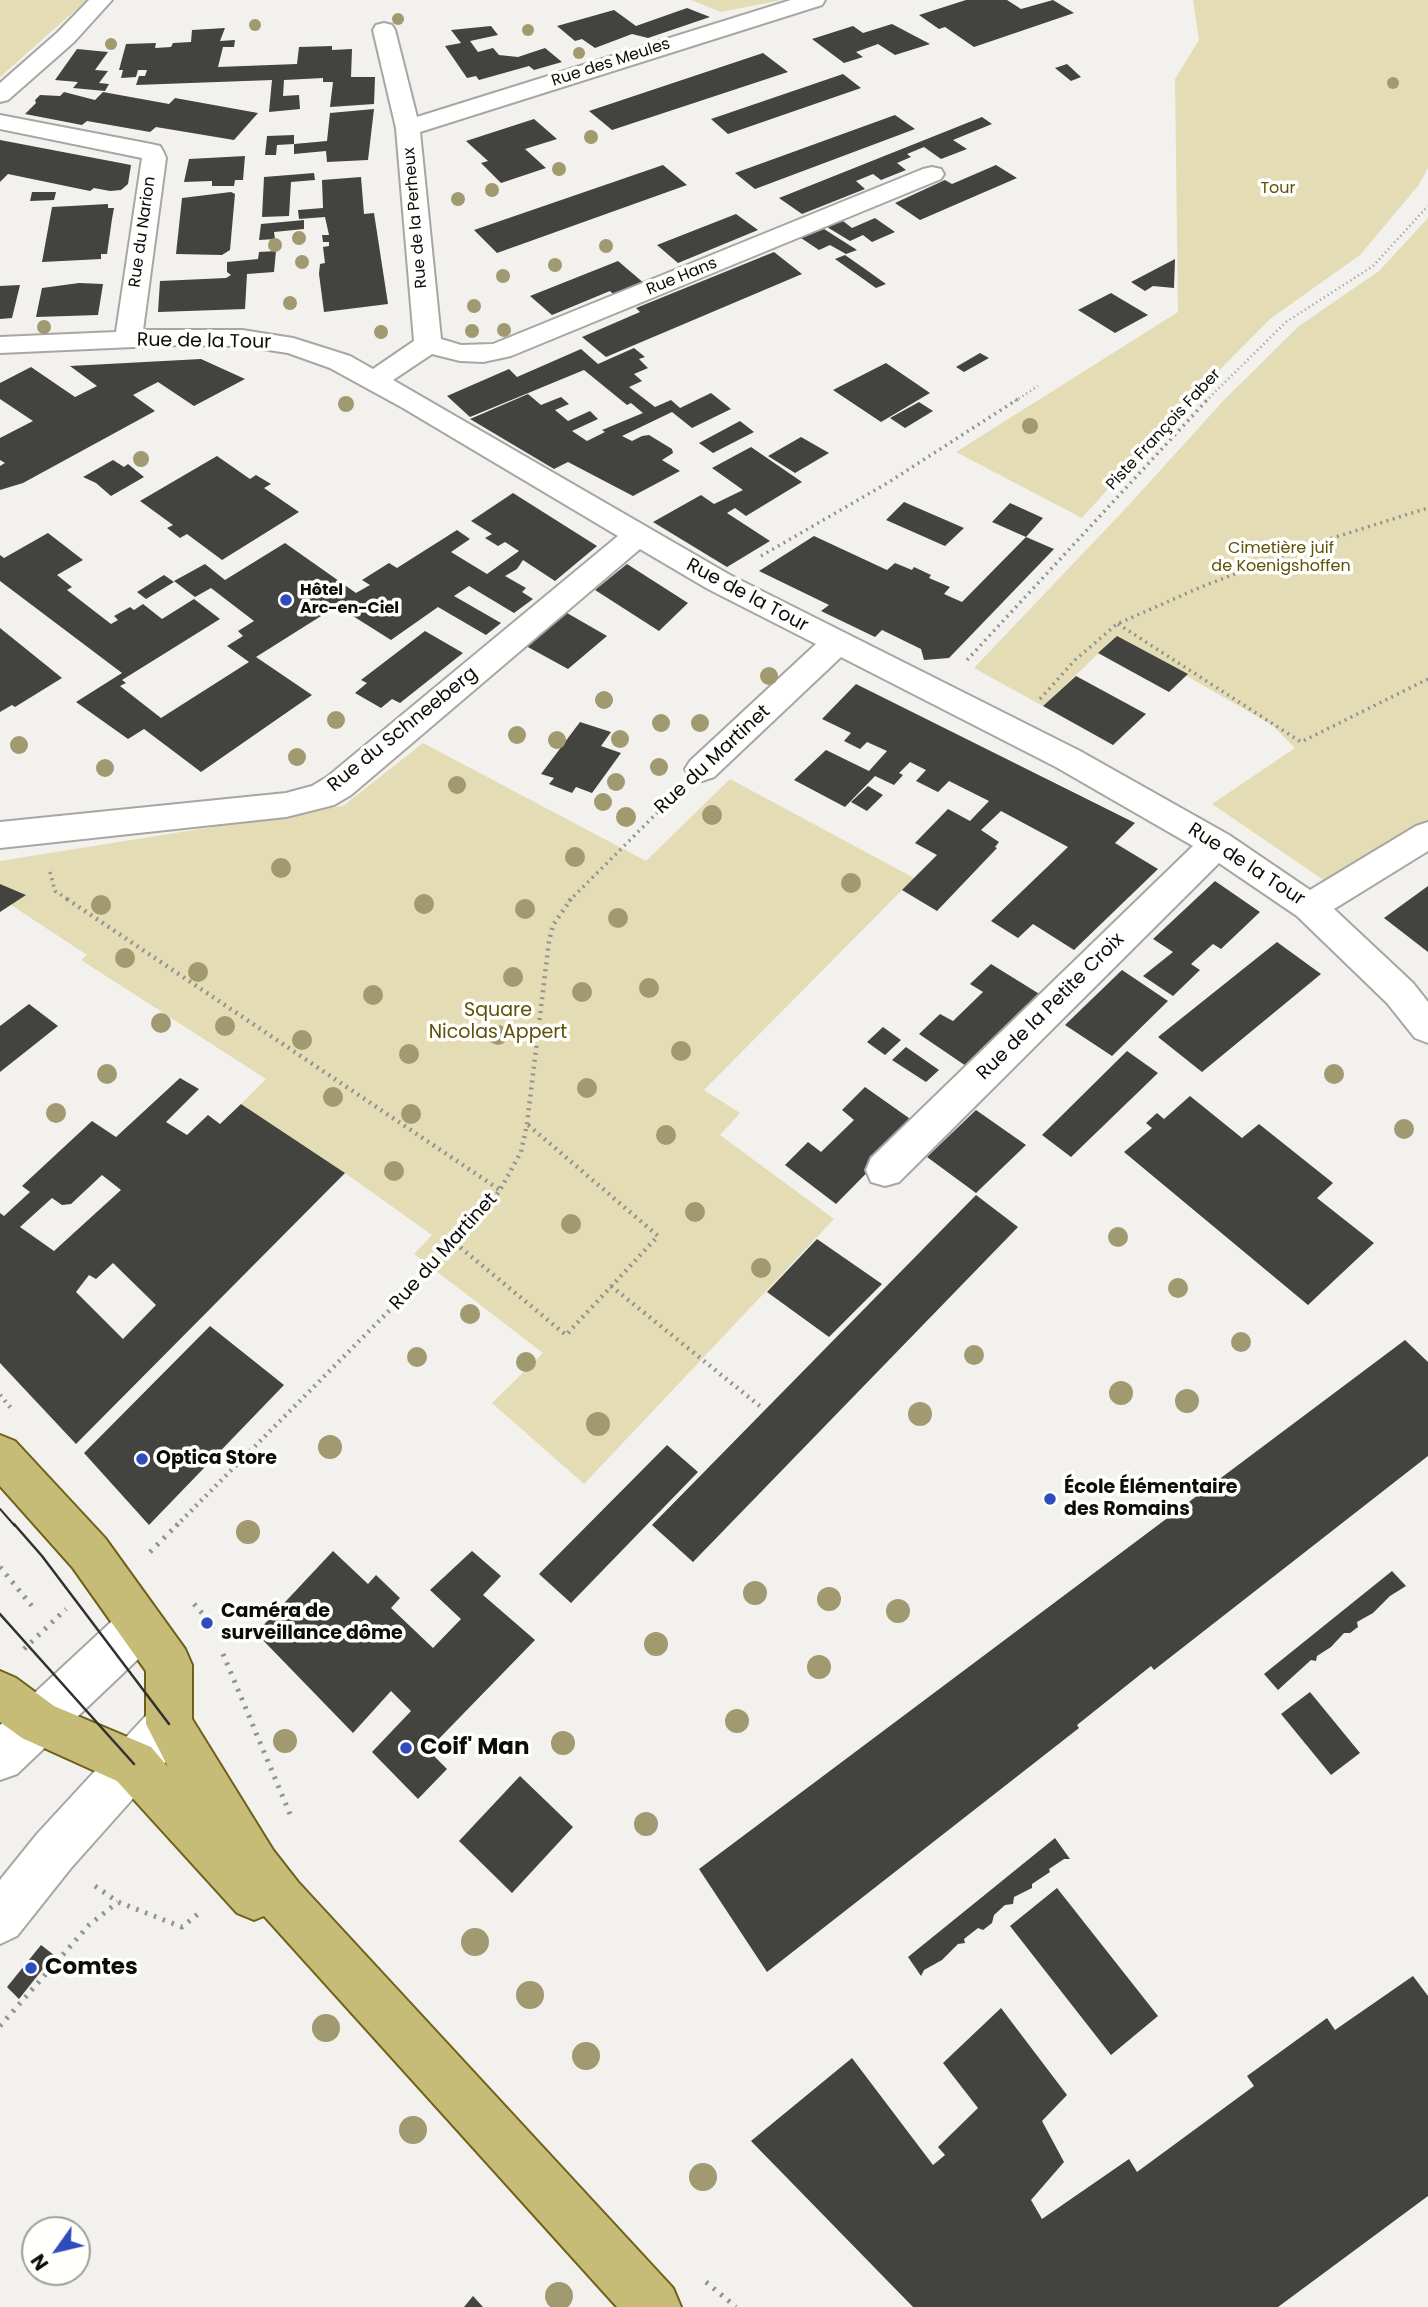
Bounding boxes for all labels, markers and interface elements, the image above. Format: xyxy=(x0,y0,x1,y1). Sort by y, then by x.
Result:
street label: Rue des Meules xyxy=(549,35,673,91)
street label: Rue de la Perheux xyxy=(400,147,432,289)
street label: Rue du Narion xyxy=(126,175,160,289)
park label: Tour xyxy=(1260,179,1296,199)
street label: Rue Hans xyxy=(644,254,720,300)
street label: Rue de la Tour xyxy=(137,329,271,355)
street label: Piste François Faber xyxy=(1103,365,1225,495)
park label: Cimetière juif de Koenigshoffen xyxy=(1211,539,1351,577)
street label: Rue de la Tour xyxy=(682,554,812,638)
place label: Hôtel Arc-en-Ciel xyxy=(300,581,399,619)
marker: Hôtel Arc-en-Ciel xyxy=(278,592,294,608)
street label: Rue du Schneeberg xyxy=(324,663,482,797)
street label: Rue du Martinet xyxy=(651,701,775,819)
street label: Rue de la Tour xyxy=(1183,819,1309,911)
street label: Rue de la Petite Croix xyxy=(973,929,1129,1085)
park label: Square Nicolas Appert xyxy=(429,1000,567,1044)
street label: Rue du Martinet xyxy=(386,1189,502,1315)
place label: Optica Store xyxy=(156,1448,277,1470)
marker: Optica Store xyxy=(134,1451,150,1467)
place label: École Élémentaire des Romains xyxy=(1064,1477,1237,1521)
marker: École Élémentaire des Romains xyxy=(1042,1491,1058,1507)
place label: Caméra de surveillance dôme xyxy=(221,1601,403,1645)
marker: Caméra de surveillance dôme xyxy=(199,1615,215,1631)
place label: Coif' Man xyxy=(420,1734,529,1762)
marker: Coif' Man xyxy=(398,1740,414,1756)
place label: Comtes xyxy=(45,1954,138,1982)
marker: Comtes xyxy=(23,1960,39,1976)
north arrow xyxy=(21,2216,91,2286)
text: N xyxy=(25,2248,55,2275)

